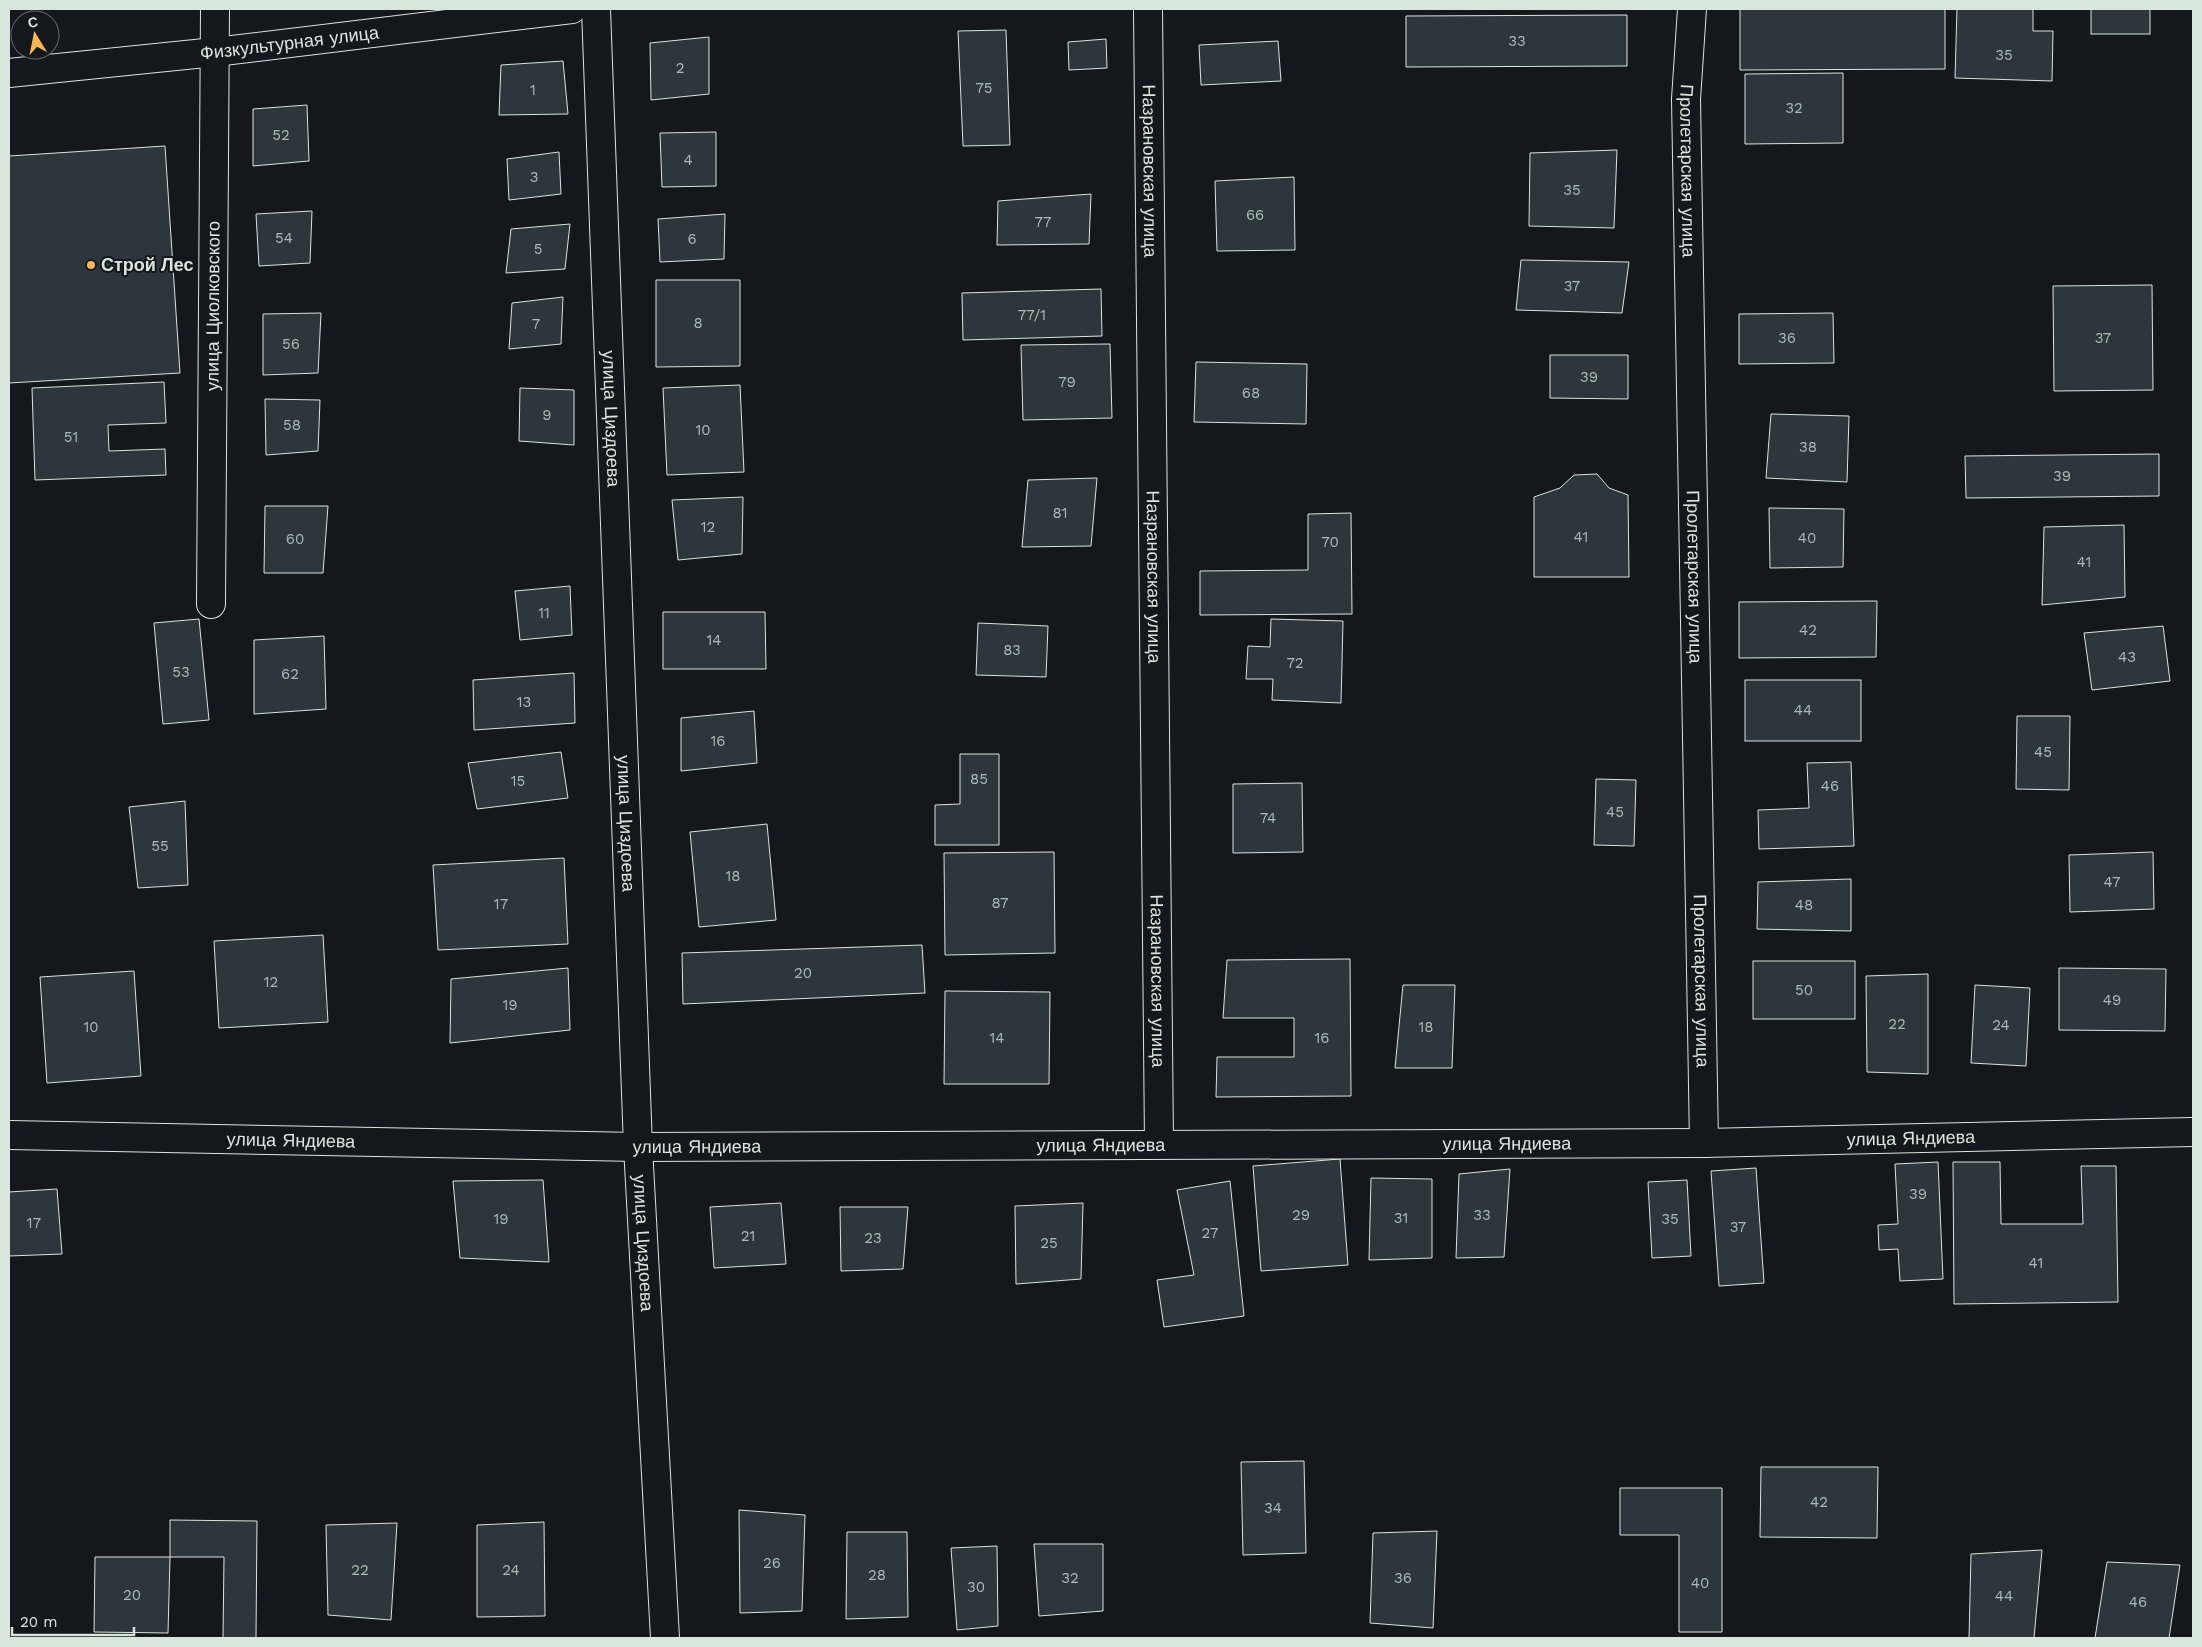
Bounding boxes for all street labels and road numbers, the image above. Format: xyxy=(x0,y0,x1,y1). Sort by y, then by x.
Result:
street label: Физкультурная улица xyxy=(199,21,381,63)
street label: Назрановская улица xyxy=(1139,84,1161,259)
street label: Пролетарская улица xyxy=(1676,84,1700,259)
street label: улица Циолковского xyxy=(201,221,224,391)
street label: улица Циздоева xyxy=(599,350,625,488)
street label: Назрановская улица xyxy=(1143,490,1165,665)
street label: Пролетарская улица xyxy=(1683,490,1707,665)
street label: улица Циздоева xyxy=(614,755,640,893)
street label: Назрановская улица xyxy=(1147,894,1169,1069)
street label: Пролетарская улица xyxy=(1690,894,1714,1068)
street label: улица Яндиева xyxy=(1846,1126,1976,1150)
street label: улица Яндиева xyxy=(226,1128,356,1152)
street label: улица Яндиева xyxy=(1443,1132,1572,1154)
street label: улица Яндиева xyxy=(1037,1134,1166,1156)
street label: улица Яндиева xyxy=(632,1136,762,1157)
street label: улица Циздоева xyxy=(630,1174,658,1313)

